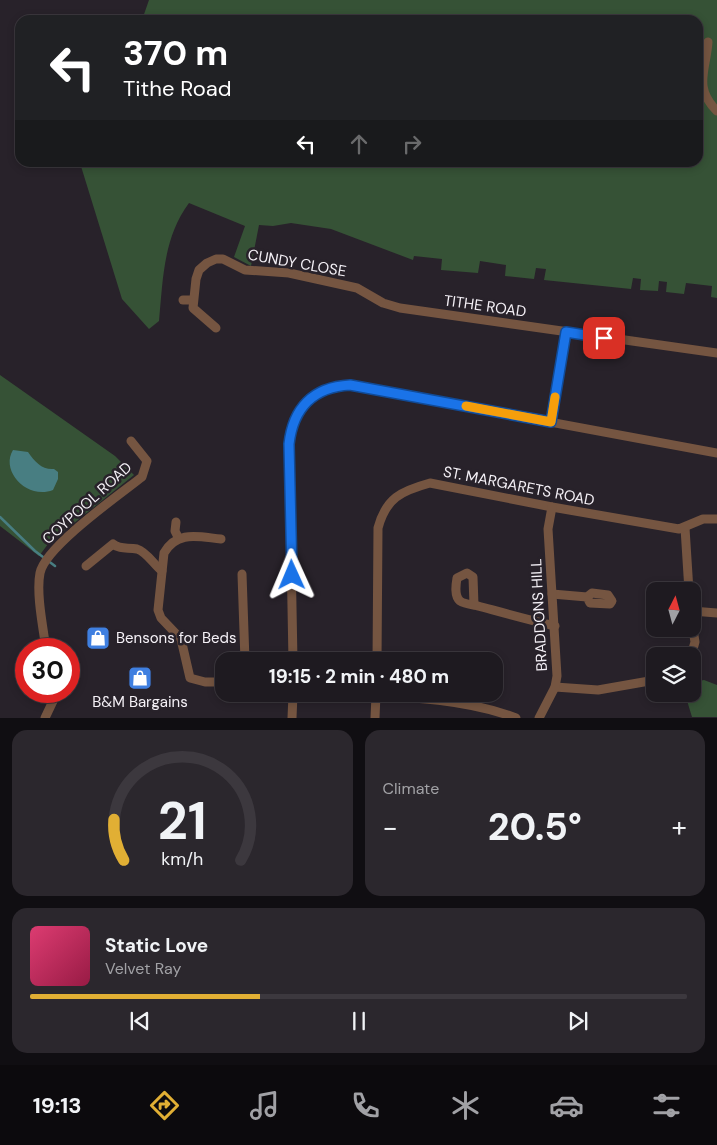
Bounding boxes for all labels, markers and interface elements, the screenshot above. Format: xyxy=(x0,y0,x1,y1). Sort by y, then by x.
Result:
text: 370 m xyxy=(123,30,228,76)
icon: left xyxy=(40,35,105,100)
text: Tithe Road xyxy=(123,74,231,103)
icon: left xyxy=(292,130,320,158)
icon: ahead xyxy=(345,130,373,158)
icon: right xyxy=(398,130,426,158)
street label: CUNDY CLOSE xyxy=(246,244,348,282)
street label: TITHE ROAD xyxy=(442,290,528,322)
pin xyxy=(583,317,625,359)
icon: arrive xyxy=(590,324,618,352)
street label: COYPOOL ROAD xyxy=(38,457,136,549)
street label: ST. MARGARETS ROAD xyxy=(442,462,596,510)
position arrow xyxy=(265,548,317,600)
street label: BRADDONS HILL xyxy=(526,558,552,672)
north arrow xyxy=(646,582,701,638)
map controls xyxy=(646,582,701,702)
shop icon: Bensons for Beds xyxy=(85,625,111,651)
place label: Bensons for Beds xyxy=(116,628,236,648)
speed limit sign: 30 xyxy=(15,638,80,703)
button: layers xyxy=(646,647,701,702)
text: 19:15 · 2 min · 480 m xyxy=(269,664,449,689)
shop icon: B&M Bargains xyxy=(127,665,153,691)
place label: B&M Bargains xyxy=(92,692,188,712)
text: Climate xyxy=(383,778,439,799)
text: 21 xyxy=(158,787,207,855)
text: 20.5° xyxy=(488,802,582,852)
text: − xyxy=(383,809,398,846)
text: + xyxy=(672,809,687,846)
text: km/h xyxy=(161,847,203,871)
text: Static Love xyxy=(105,933,208,958)
text: Velvet Ray xyxy=(105,958,181,979)
icon: previous xyxy=(126,1007,154,1035)
icon: pause xyxy=(345,1007,373,1035)
icon: next xyxy=(564,1007,592,1035)
icon: directions xyxy=(147,1088,182,1123)
icon: music xyxy=(247,1088,282,1123)
icon: phone xyxy=(348,1088,383,1123)
icon: climate xyxy=(448,1088,483,1123)
icon: car xyxy=(549,1088,584,1123)
icon: filters xyxy=(649,1088,684,1123)
text: 19:13 xyxy=(33,1091,82,1120)

